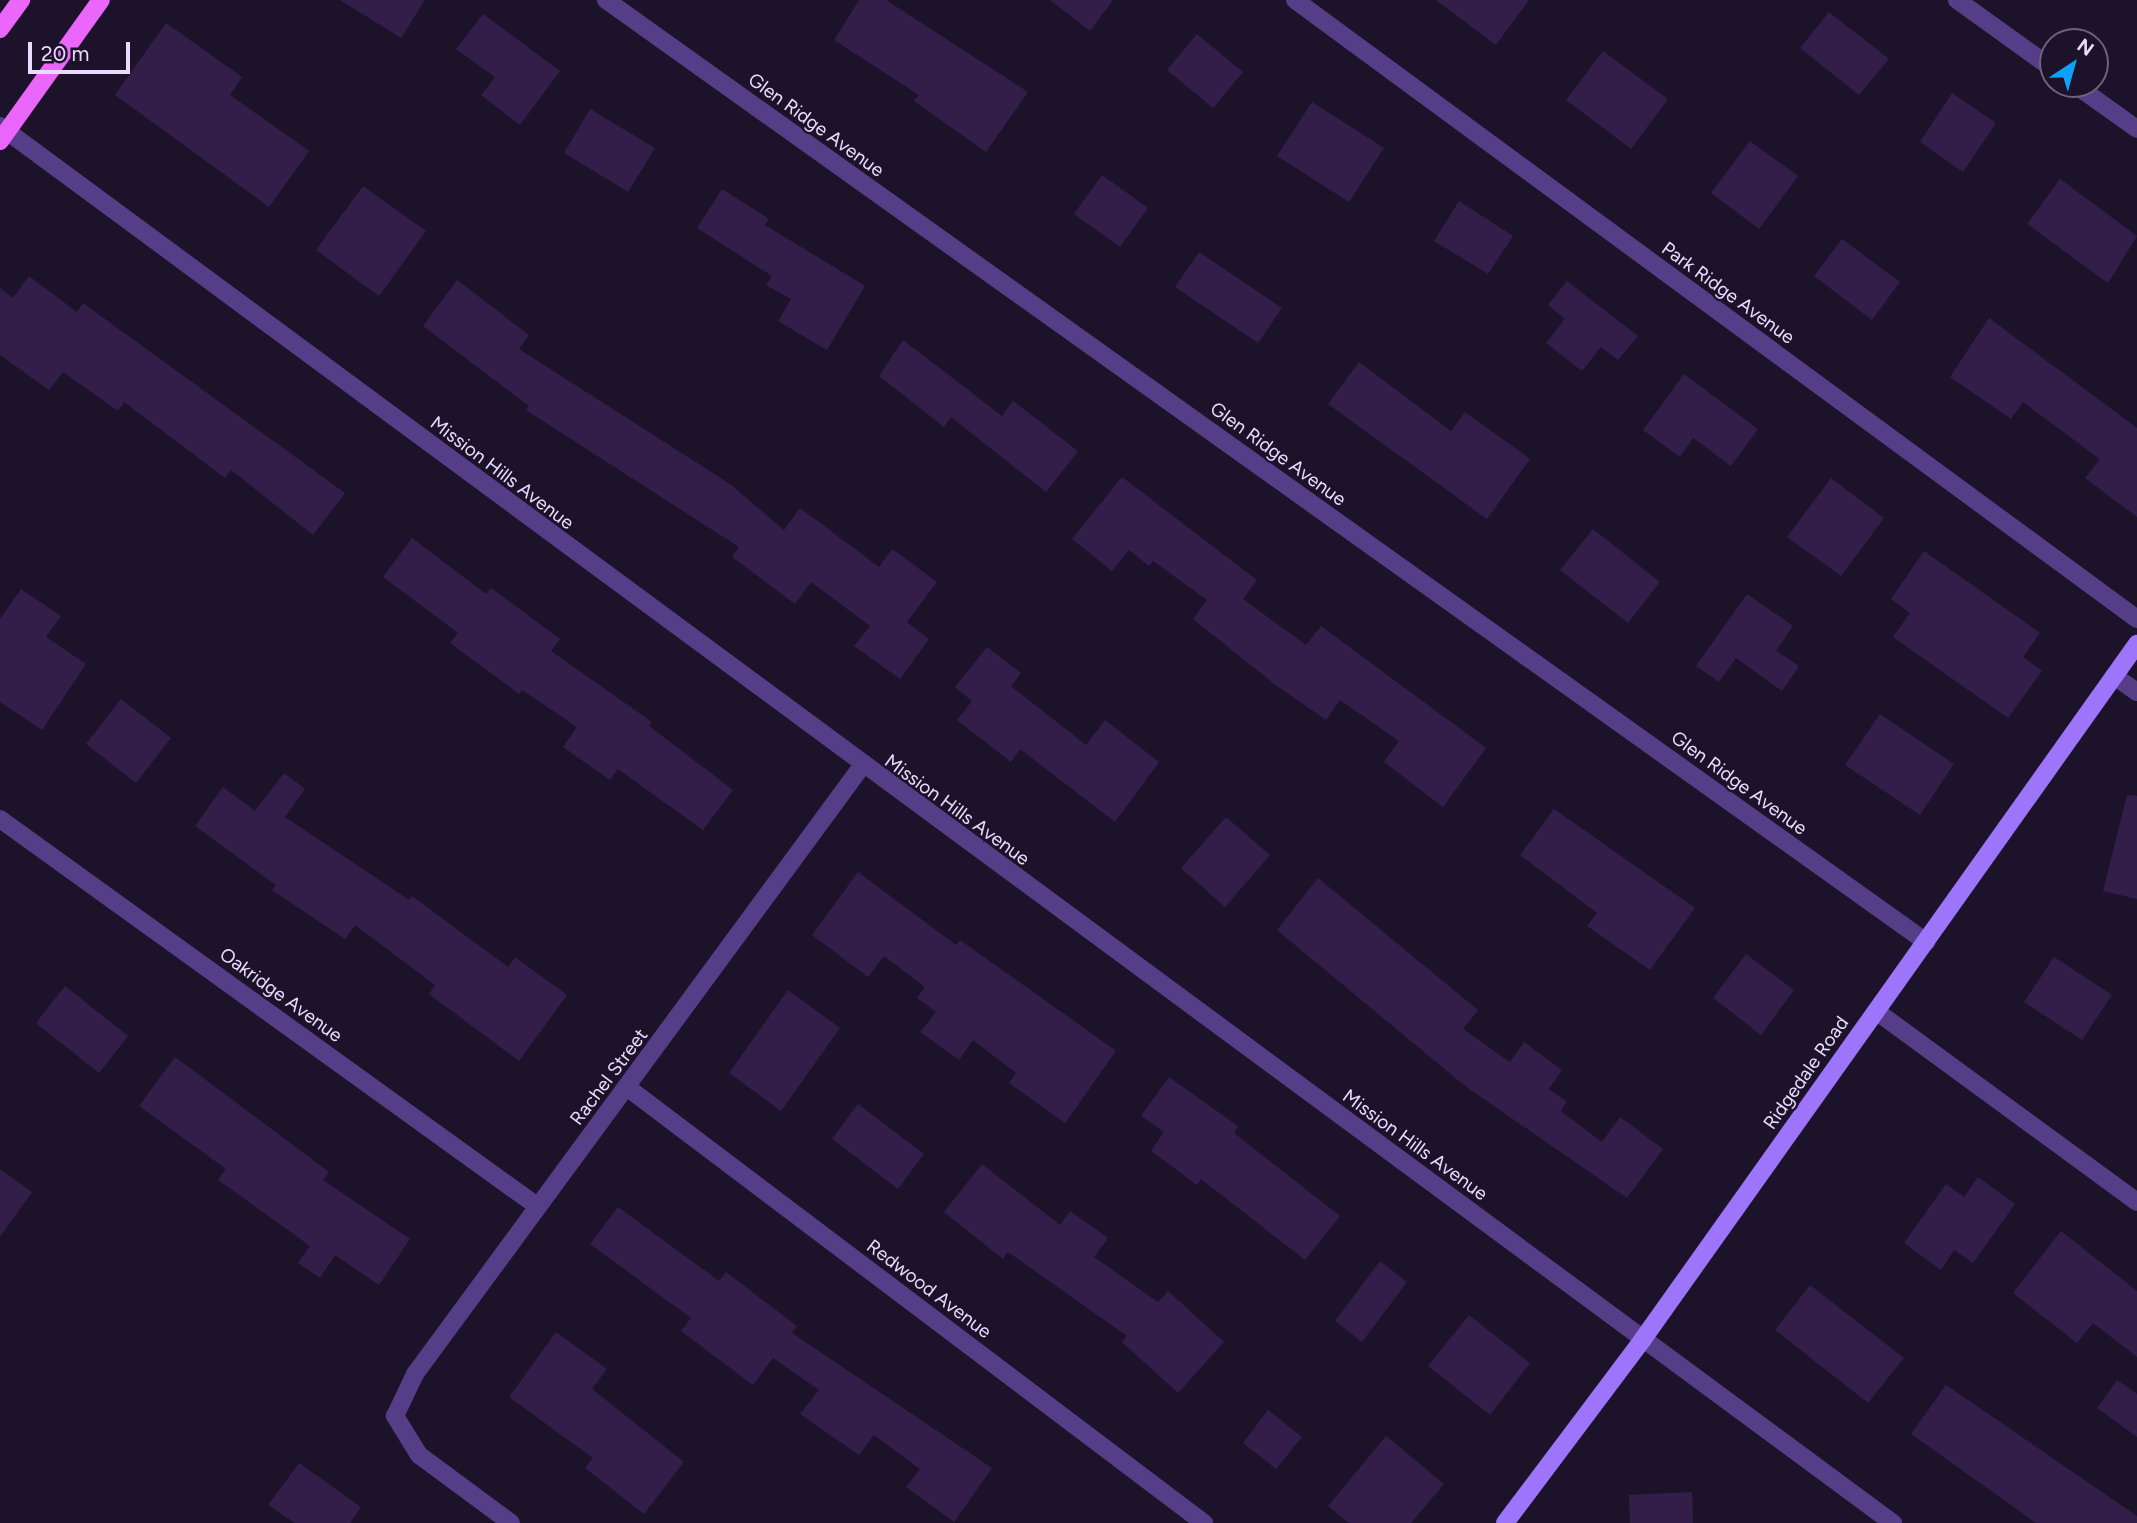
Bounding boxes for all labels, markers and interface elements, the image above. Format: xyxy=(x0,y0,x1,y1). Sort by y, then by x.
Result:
scale bar xyxy=(32,28,133,72)
north arrow xyxy=(2039,28,2109,98)
text: N xyxy=(2073,34,2098,61)
text: 20 m xyxy=(41,41,89,66)
street label: Glen Ridge Avenue xyxy=(744,68,888,182)
street label: Park Ridge Avenue xyxy=(1657,237,1799,349)
street label: Glen Ridge Avenue xyxy=(1206,397,1350,511)
street label: Mission Hills Avenue xyxy=(426,412,578,534)
street label: Glen Ridge Avenue xyxy=(1667,726,1811,840)
street label: Mission Hills Avenue xyxy=(880,750,1034,870)
street label: Oakridge Avenue xyxy=(215,943,347,1047)
street label: Ridgedale Road xyxy=(1759,1012,1853,1134)
street label: Rachel Street xyxy=(565,1024,653,1130)
street label: Mission Hills Avenue xyxy=(1338,1085,1492,1205)
street label: Redwood Avenue xyxy=(862,1235,996,1343)

